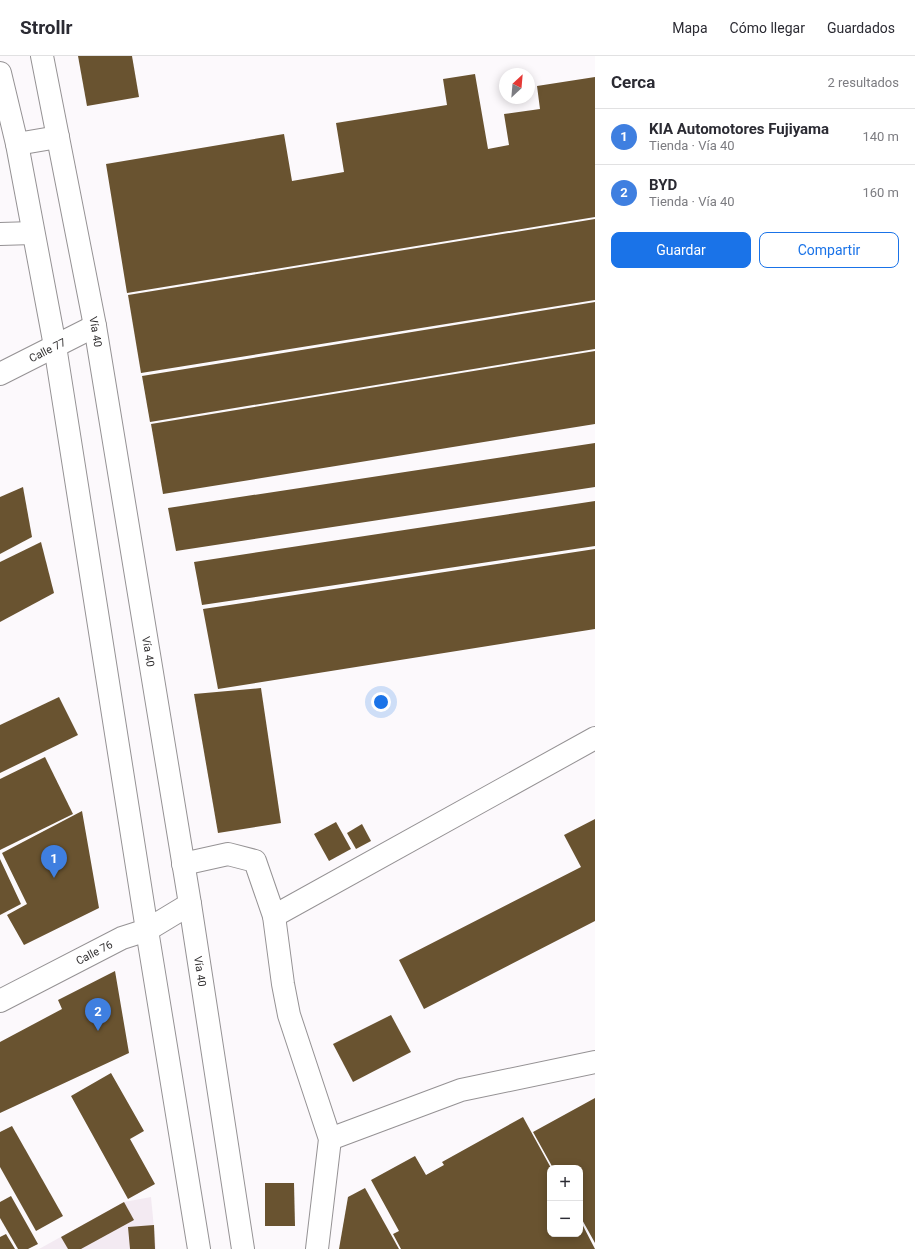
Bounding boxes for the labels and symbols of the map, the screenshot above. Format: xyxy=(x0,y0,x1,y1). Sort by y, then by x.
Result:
north arrow xyxy=(499,68,535,104)
street label: Vía 40 xyxy=(87,315,105,348)
street label: Calle 77 xyxy=(27,335,68,365)
street label: Vía 40 xyxy=(140,635,157,668)
your location xyxy=(371,692,391,712)
pin: 1 xyxy=(41,845,67,878)
street label: Calle 76 xyxy=(74,938,115,967)
street label: Vía 40 xyxy=(192,955,209,988)
pin: 2 xyxy=(85,998,111,1031)

